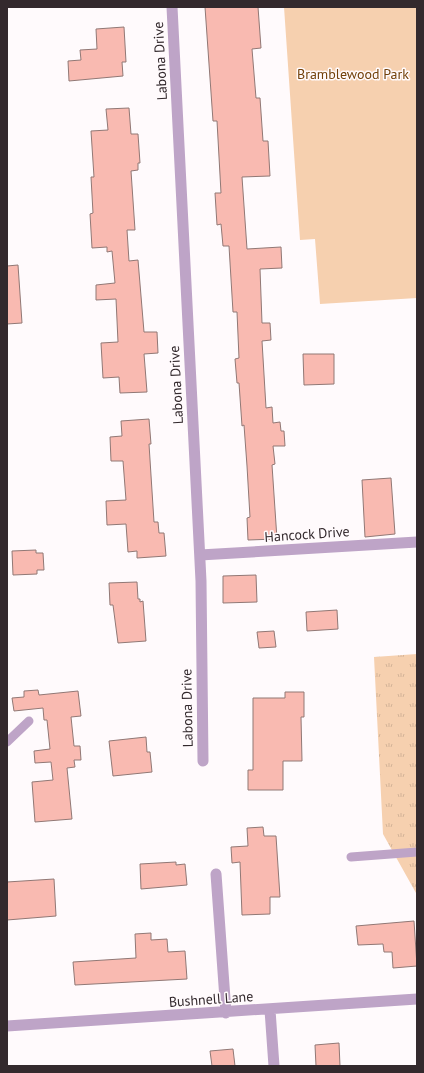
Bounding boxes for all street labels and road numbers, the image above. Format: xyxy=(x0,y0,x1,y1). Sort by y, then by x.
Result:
street label: Labona Drive xyxy=(149,21,171,101)
street label: Labona Drive xyxy=(165,345,187,425)
street label: Hancock Drive xyxy=(264,522,350,546)
street label: Labona Drive xyxy=(177,669,197,747)
street label: Bushnell Lane xyxy=(168,987,254,1011)

